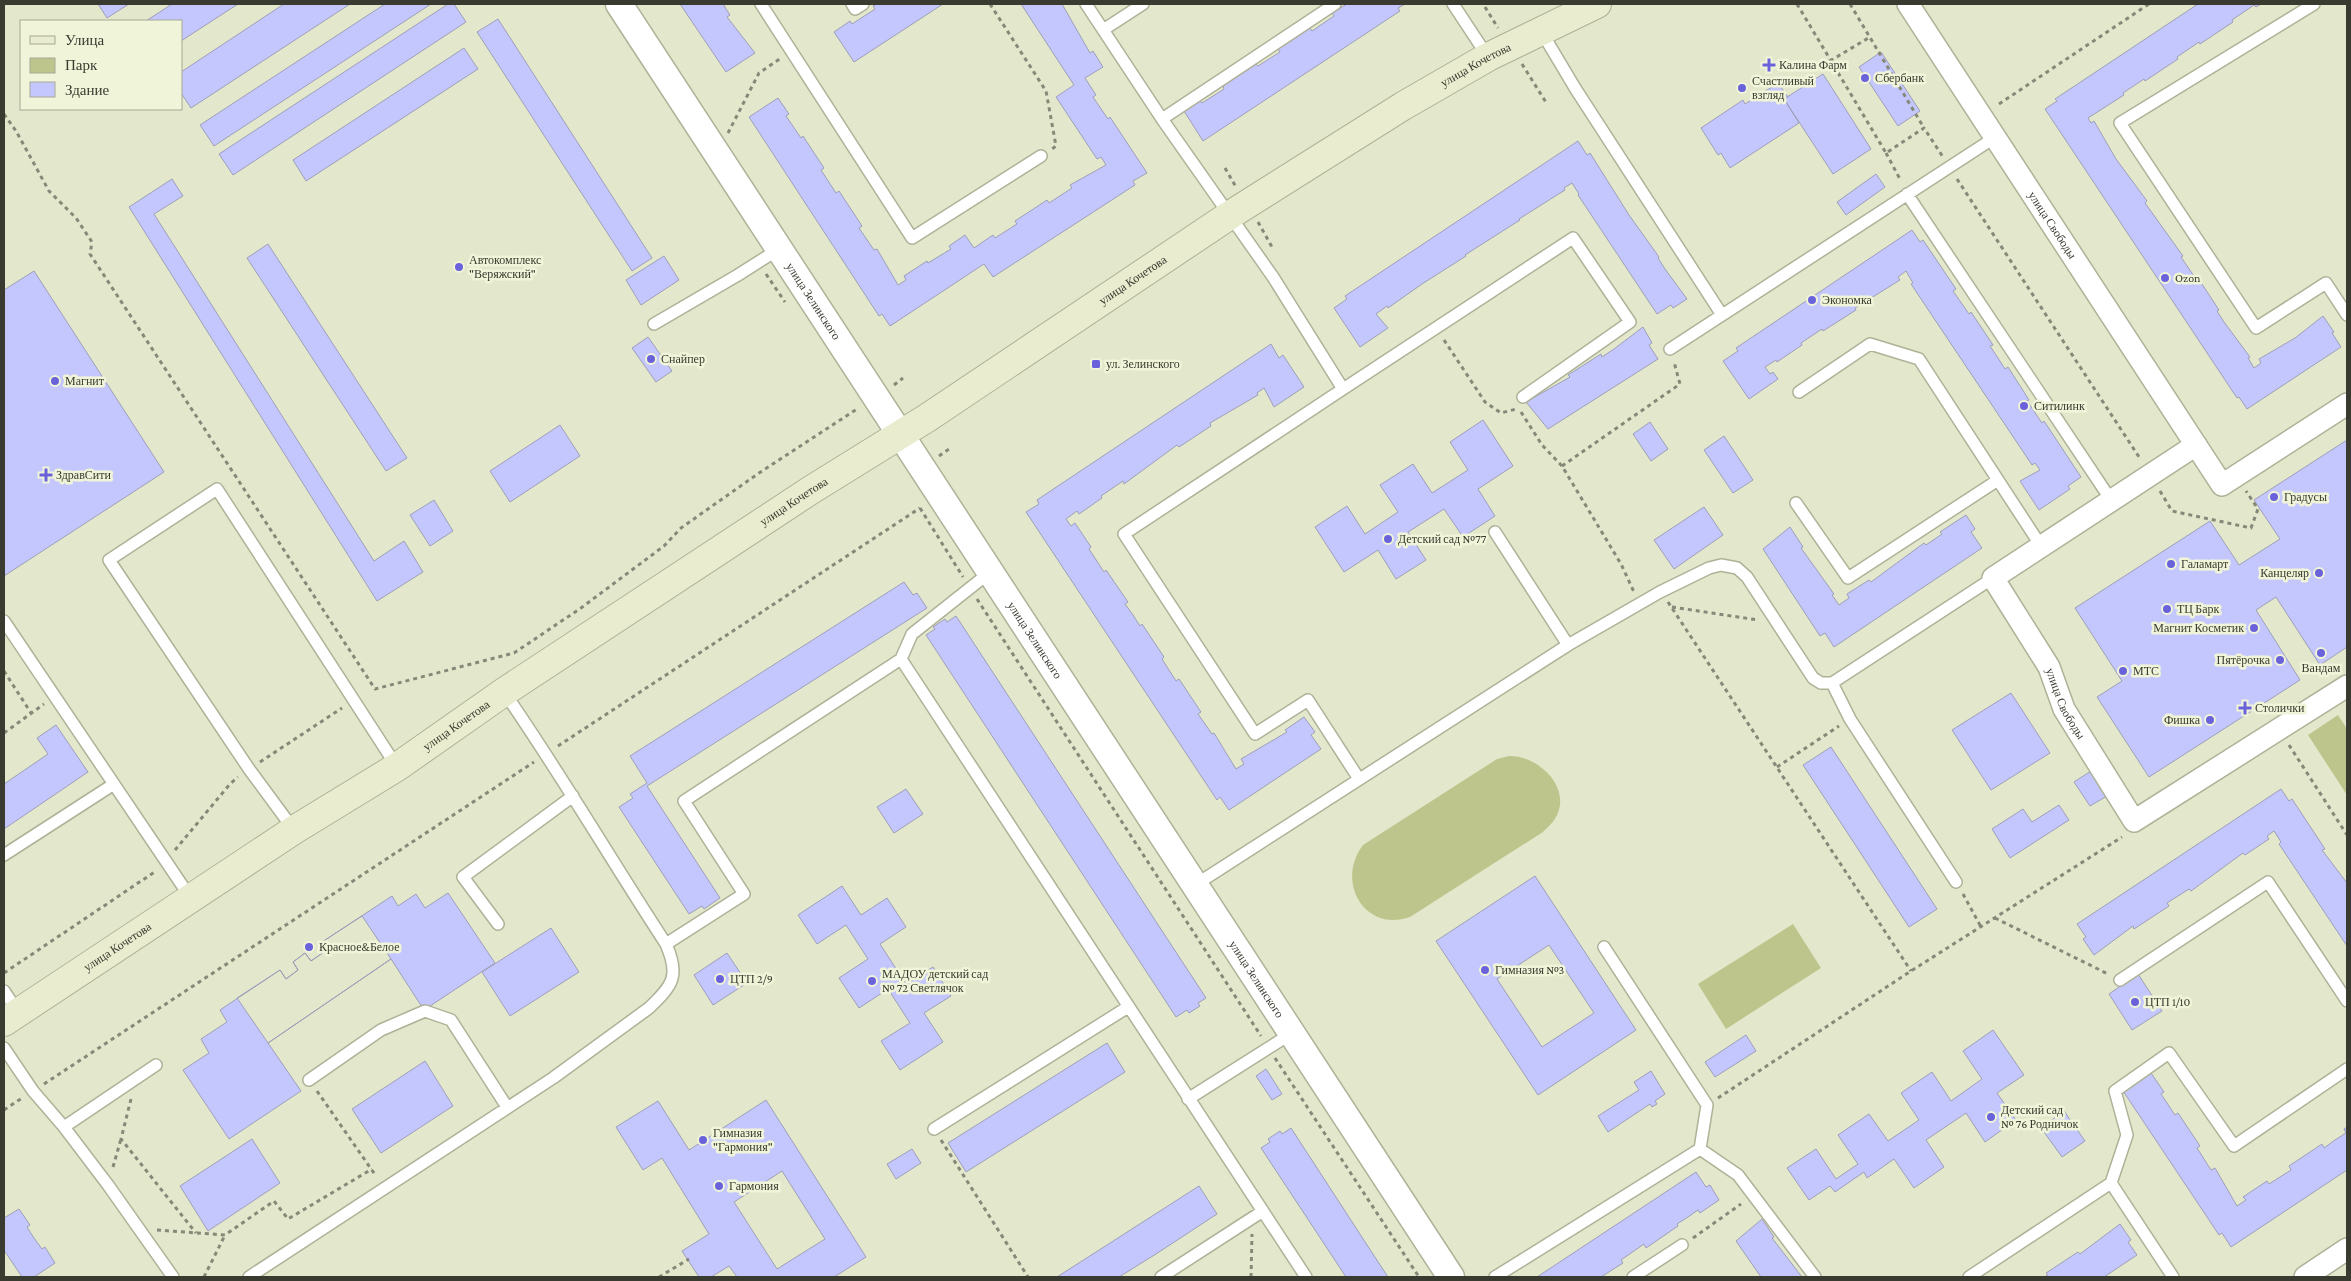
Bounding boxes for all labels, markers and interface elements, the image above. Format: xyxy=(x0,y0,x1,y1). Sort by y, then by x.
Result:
legend xyxy=(20,20,182,110)
text: Улица xyxy=(65,32,104,48)
street label: улица Кочетова xyxy=(1438,40,1514,90)
text: Парк xyxy=(65,57,98,73)
place label: Калина Фарм xyxy=(1779,58,1847,72)
marker: Калина Фарм xyxy=(1763,59,1775,71)
place label: Сбербанк xyxy=(1875,71,1924,85)
marker: Сбербанк xyxy=(1859,72,1871,84)
place label: Счастливый взгляд xyxy=(1752,74,1815,102)
text: Здание xyxy=(65,82,109,98)
marker: Счастливый взгляд xyxy=(1736,82,1748,94)
street label: улица Свободы xyxy=(2025,189,2079,261)
street label: улица Кочетова xyxy=(1096,252,1170,308)
place label: Автокомплекс "Веряжский" xyxy=(469,253,541,281)
street label: улица Зелинского xyxy=(783,260,843,342)
marker: Автокомплекс "Веряжский" xyxy=(453,261,465,273)
place label: Ozon xyxy=(2175,271,2201,285)
marker: Ozon xyxy=(2159,272,2171,284)
place label: Экономка xyxy=(1822,293,1873,307)
marker: Экономка xyxy=(1806,294,1818,306)
place label: Снайпер xyxy=(661,352,705,366)
marker: Снайпер xyxy=(645,353,657,365)
place label: ул. Зелинского xyxy=(1106,357,1180,371)
marker: ул. Зелинского xyxy=(1090,358,1102,370)
place label: Магнит xyxy=(65,374,105,388)
marker: Магнит xyxy=(49,375,61,387)
place label: Ситилинк xyxy=(2034,399,2085,413)
marker: Ситилинк xyxy=(2018,400,2030,412)
place label: ЗдравСити xyxy=(56,468,111,482)
marker: ЗдравСити xyxy=(40,469,52,481)
street label: улица Кочетова xyxy=(757,474,831,529)
place label: Градусы xyxy=(2284,490,2327,504)
marker: Градусы xyxy=(2268,491,2280,503)
place label: Детский сад №77 xyxy=(1398,532,1487,546)
marker: Детский сад №77 xyxy=(1382,533,1394,545)
place label: Галамарт xyxy=(2181,557,2229,571)
marker: Галамарт xyxy=(2165,558,2177,570)
place label: Канцеляр xyxy=(2260,566,2309,580)
marker: Канцеляр xyxy=(2313,567,2325,579)
street label: улица Зелинского xyxy=(1005,599,1065,681)
place label: ТЦ Барк xyxy=(2177,602,2219,616)
marker: ТЦ Барк xyxy=(2161,603,2173,615)
place label: Магнит Косметик xyxy=(2153,621,2244,635)
marker: Магнит Косметик xyxy=(2248,622,2260,634)
marker: Вандам xyxy=(2315,647,2327,659)
place label: Пятёрочка xyxy=(2217,653,2271,667)
marker: Пятёрочка xyxy=(2274,654,2286,666)
place label: Вандам xyxy=(2302,661,2341,675)
place label: МТС xyxy=(2133,664,2159,678)
marker: МТС xyxy=(2117,665,2129,677)
street label: улица Свободы xyxy=(2043,666,2088,742)
street label: улица Кочетова xyxy=(420,697,493,754)
place label: Столички xyxy=(2255,701,2305,715)
marker: Столички xyxy=(2239,702,2251,714)
place label: Фишка xyxy=(2164,713,2201,727)
marker: Фишка xyxy=(2204,714,2216,726)
street label: улица Кочетова xyxy=(81,919,154,974)
street label: улица Зелинского xyxy=(1226,938,1287,1020)
place label: Красное&Белое xyxy=(319,940,400,954)
marker: Красное&Белое xyxy=(303,941,315,953)
place label: Гимназия №3 xyxy=(1495,963,1565,977)
marker: Гимназия №3 xyxy=(1479,964,1491,976)
place label: МАДОУ детский сад № 72 Светлячок xyxy=(882,967,988,995)
place label: ЦТП 2/9 xyxy=(730,972,773,986)
marker: ЦТП 2/9 xyxy=(714,973,726,985)
marker: МАДОУ детский сад № 72 Светлячок xyxy=(866,975,878,987)
place label: ЦТП 1/10 xyxy=(2145,995,2190,1009)
marker: ЦТП 1/10 xyxy=(2129,996,2141,1008)
place label: Детский сад № 76 Родничок xyxy=(2001,1103,2079,1131)
marker: Детский сад № 76 Родничок xyxy=(1985,1111,1997,1123)
place label: Гимназия "Гармония" xyxy=(713,1126,773,1154)
marker: Гимназия "Гармония" xyxy=(697,1134,709,1146)
place label: Гармония xyxy=(729,1179,779,1193)
marker: Гармония xyxy=(713,1180,725,1192)

